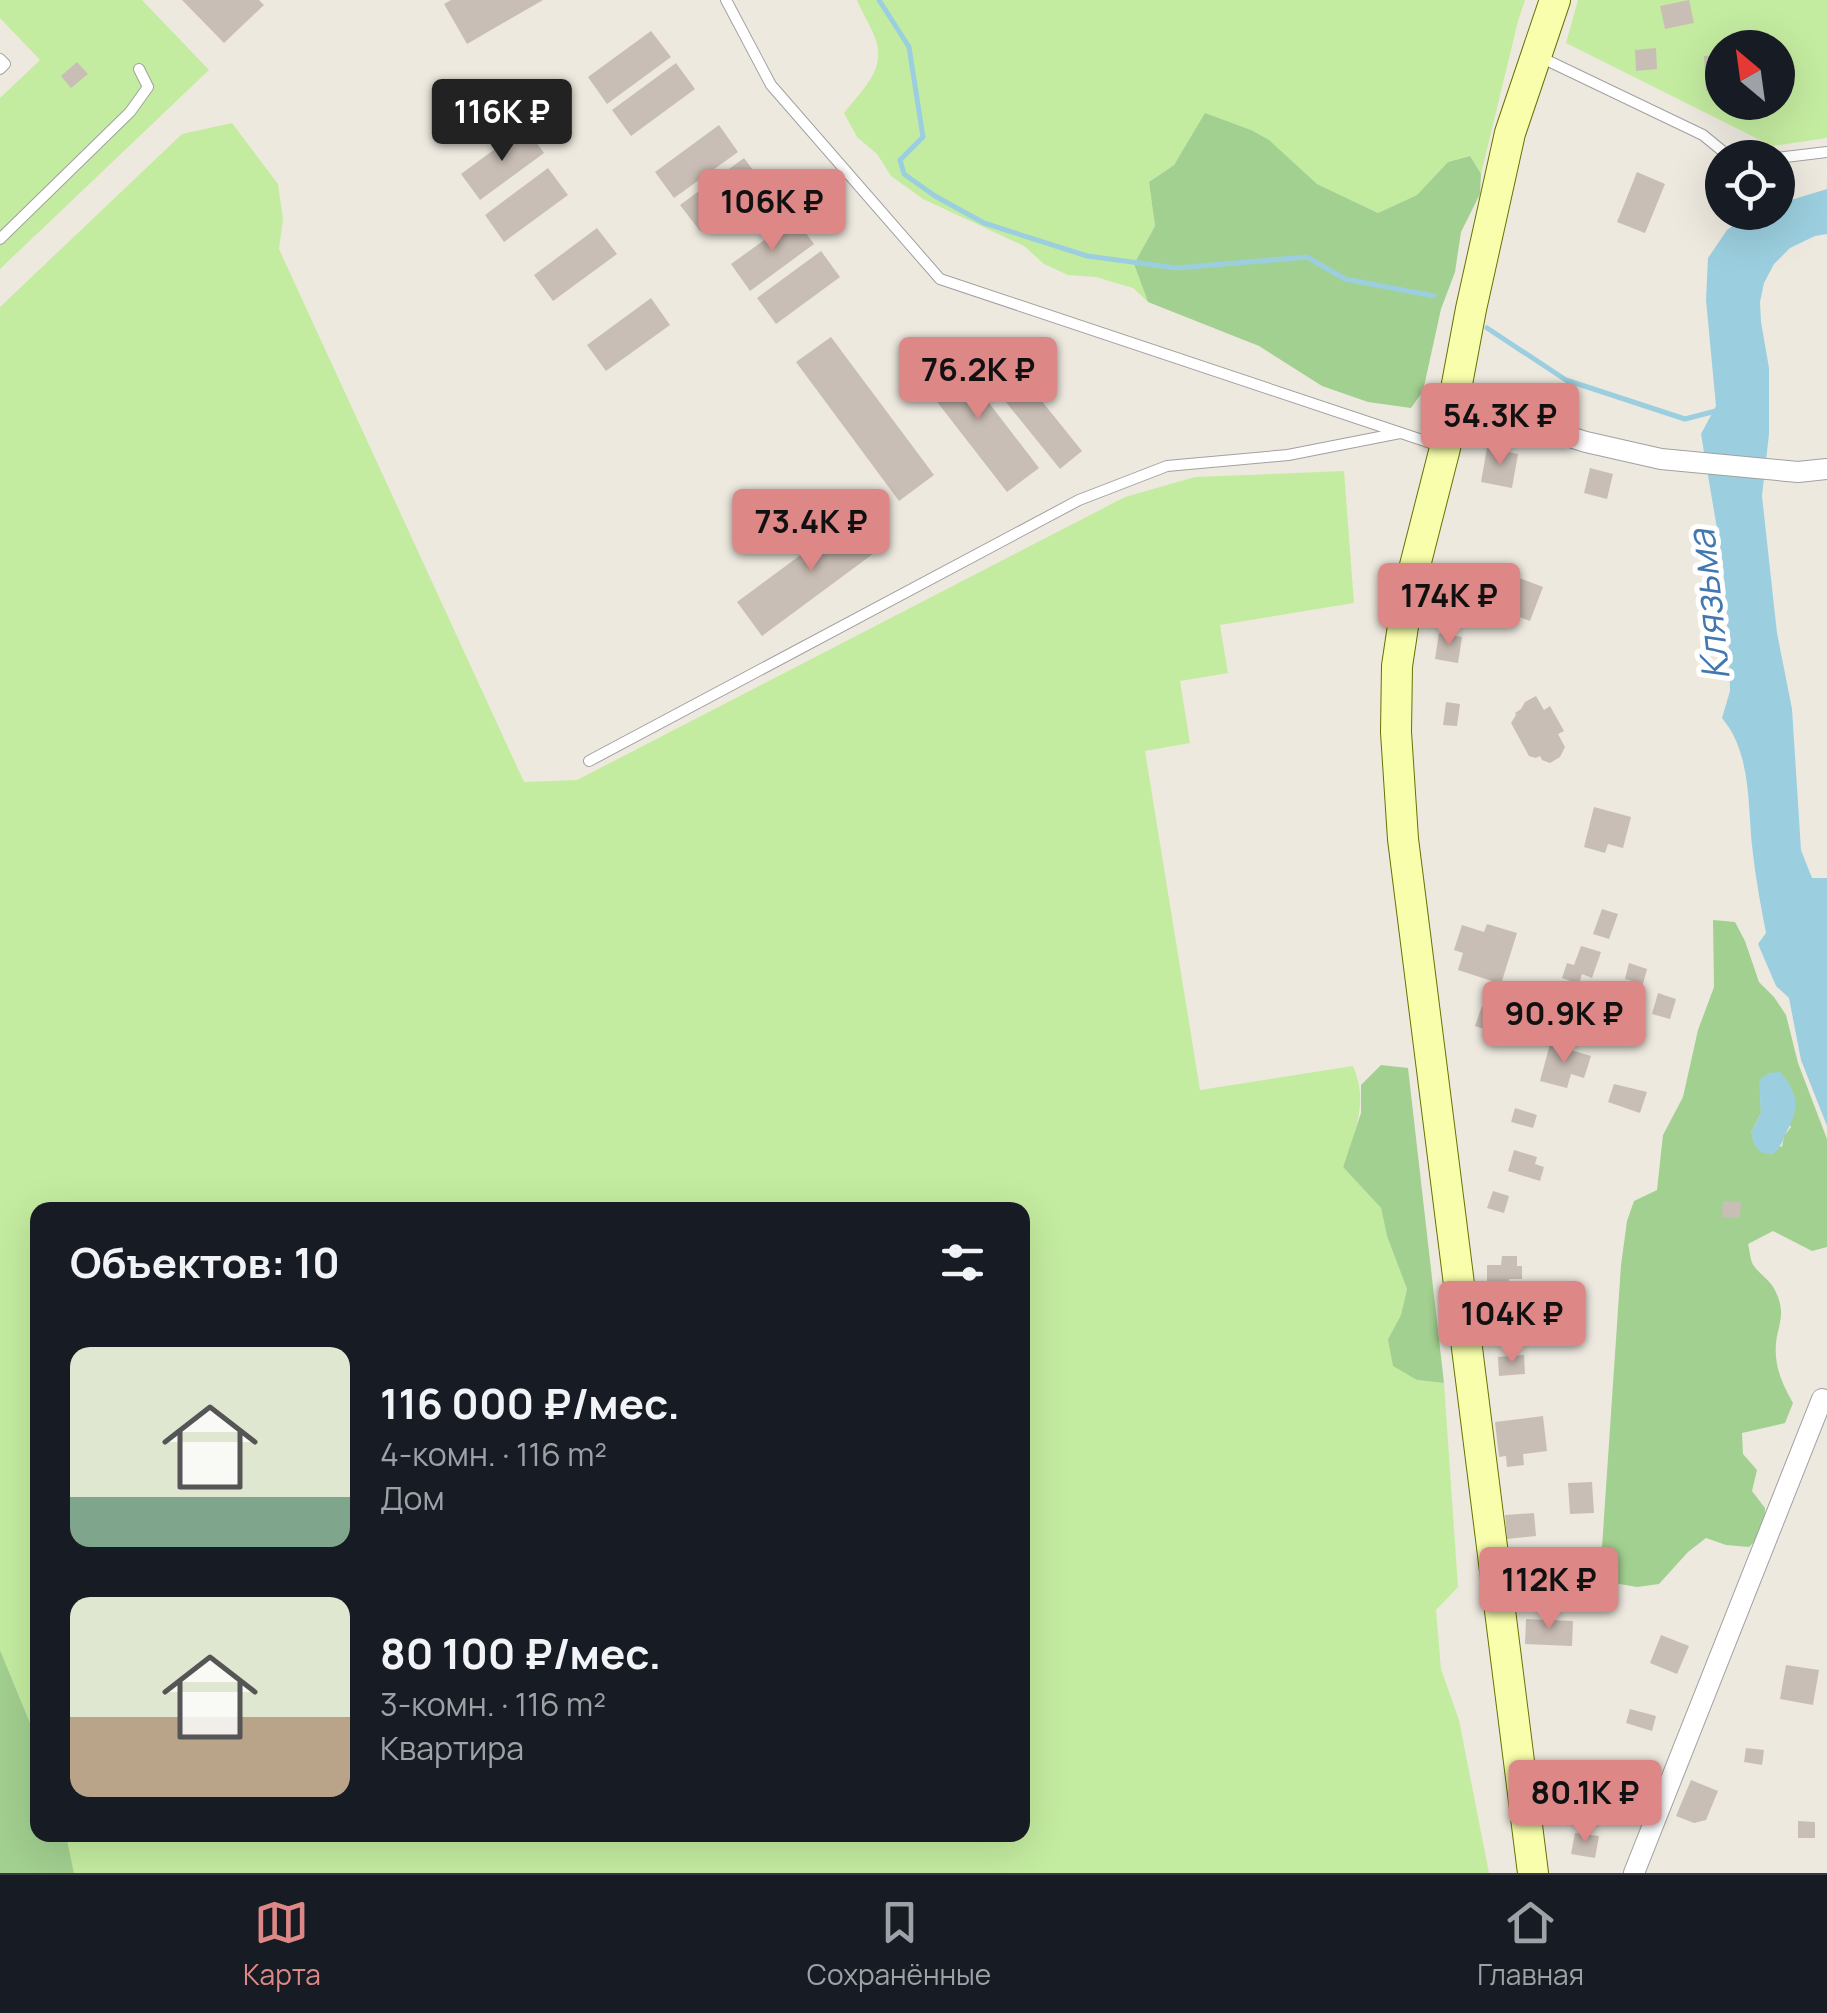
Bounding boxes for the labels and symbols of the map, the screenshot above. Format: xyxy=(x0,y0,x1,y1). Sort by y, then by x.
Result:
north arrow xyxy=(1705,30,1795,120)
pin: 116K ₽ xyxy=(421,79,583,164)
pin: 106K ₽ xyxy=(691,169,853,254)
pin: 76.2K ₽ xyxy=(886,337,1070,422)
pin: 54.3K ₽ xyxy=(1408,383,1592,468)
pin: 73.4K ₽ xyxy=(719,489,903,574)
water label: Клязьма xyxy=(1673,526,1741,683)
pin: 174K ₽ xyxy=(1368,563,1530,648)
pin: 90.9K ₽ xyxy=(1472,981,1656,1066)
pin: 104K ₽ xyxy=(1431,1281,1593,1366)
pin: 112K ₽ xyxy=(1468,1547,1630,1632)
pin: 80.1K ₽ xyxy=(1493,1760,1677,1845)

